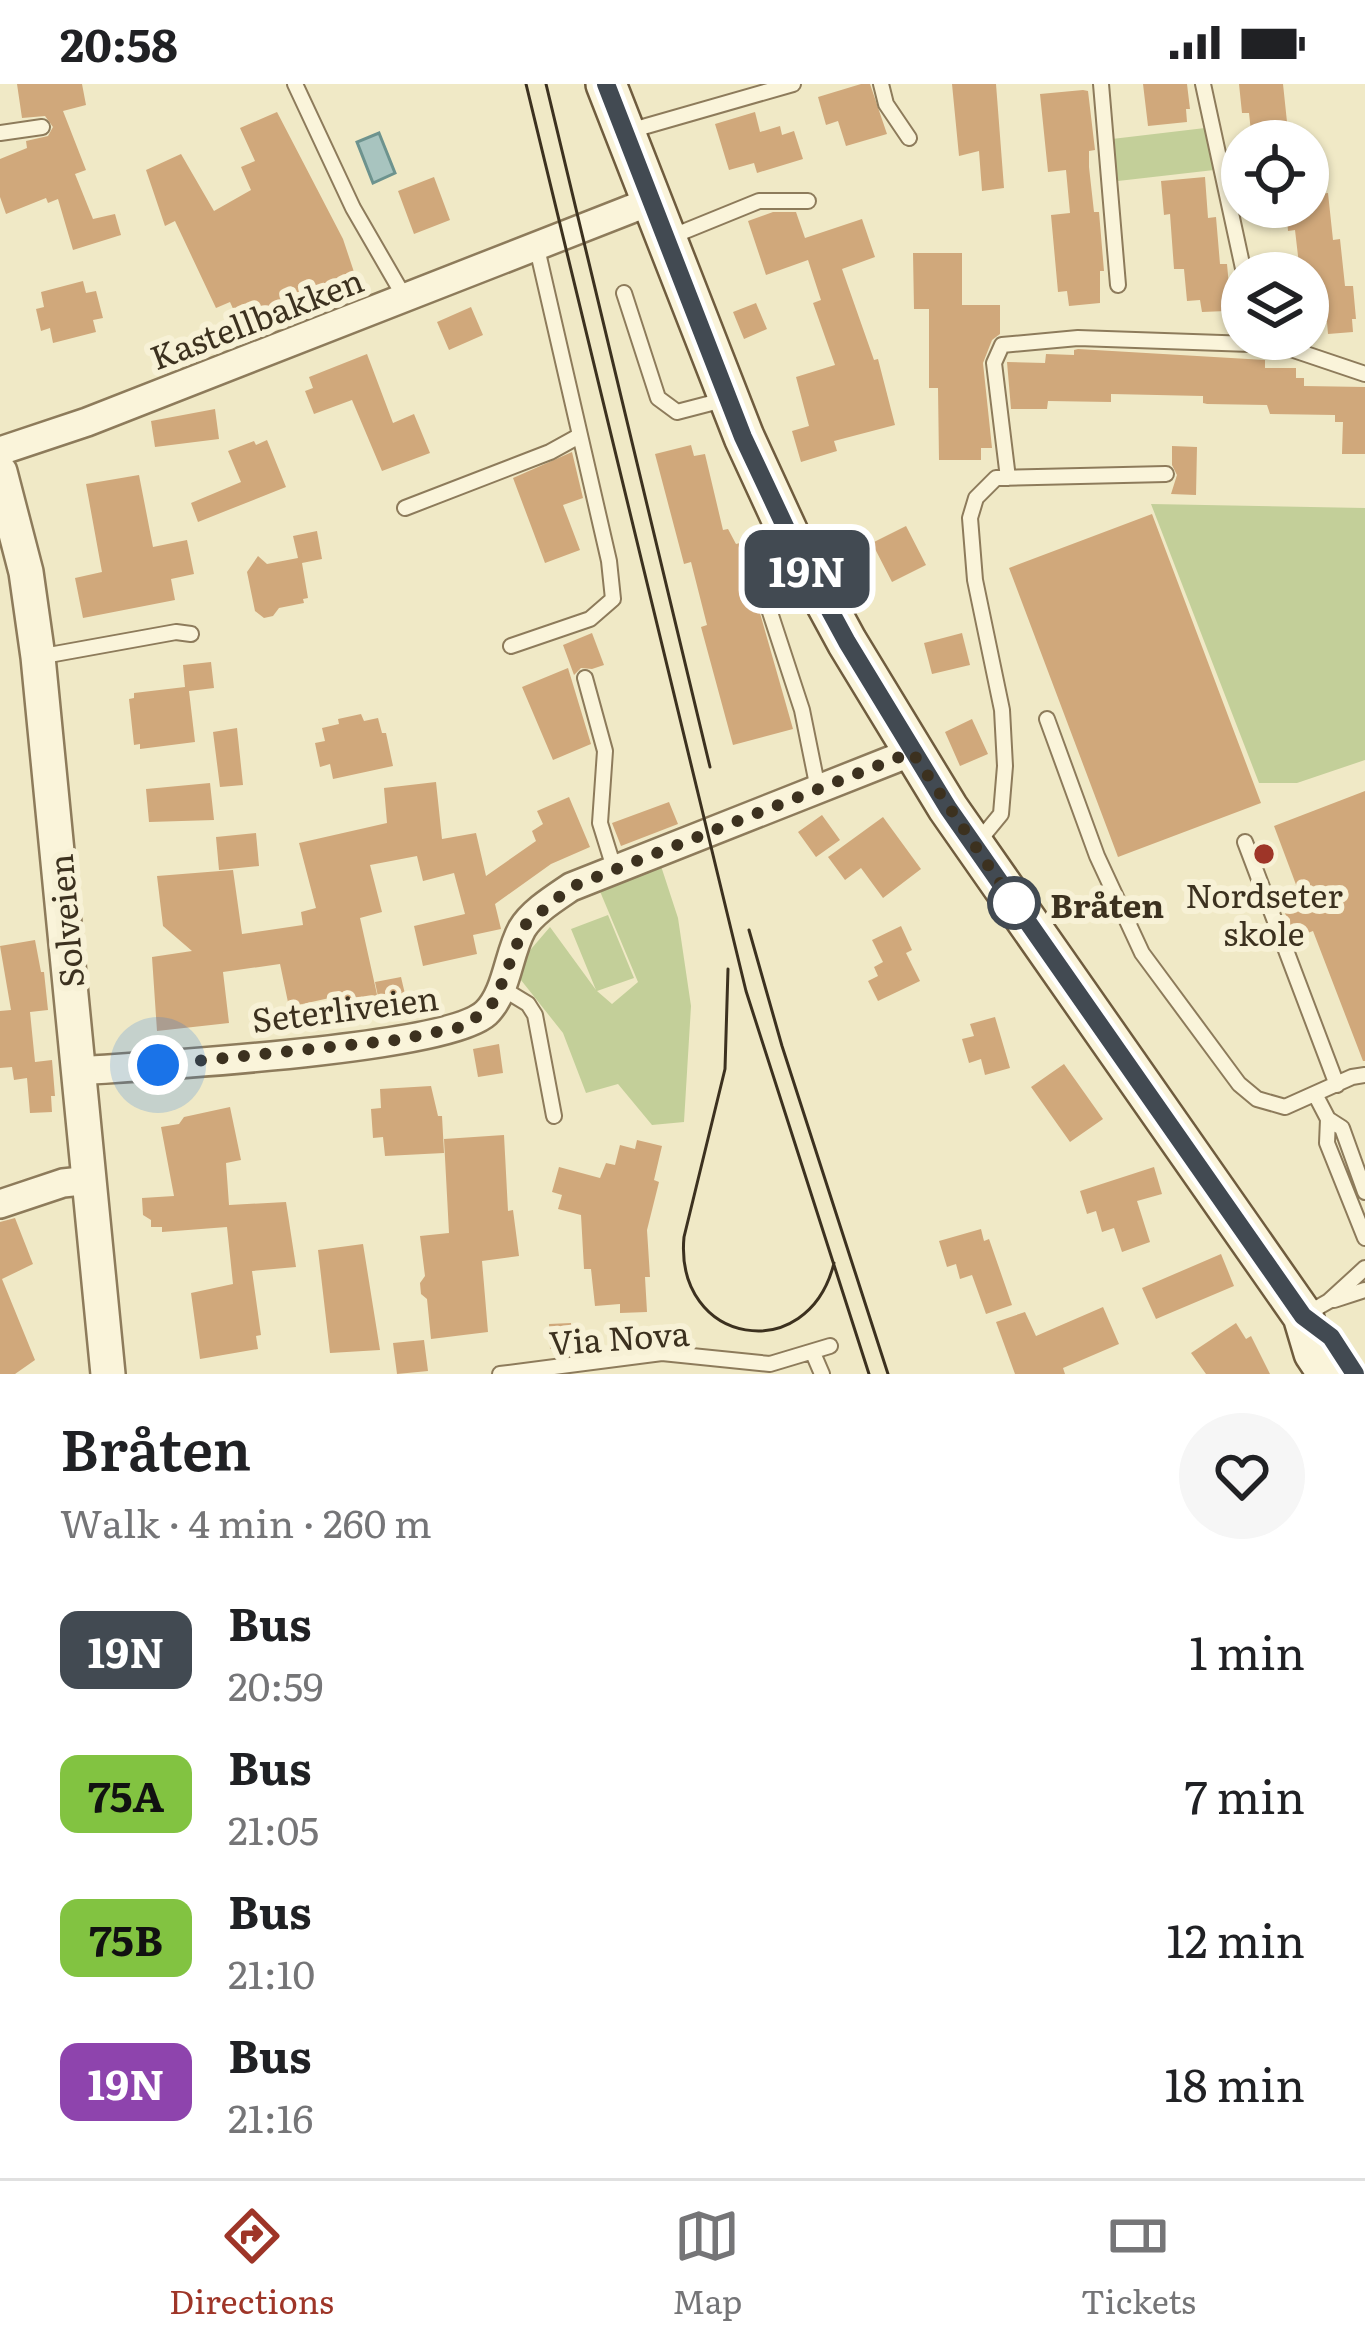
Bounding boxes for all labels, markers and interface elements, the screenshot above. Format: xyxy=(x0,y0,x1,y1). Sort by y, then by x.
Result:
text: 20:58 xyxy=(60,9,178,76)
map controls xyxy=(1221,120,1329,360)
button: locate xyxy=(1221,120,1329,228)
button: layers xyxy=(1221,252,1329,360)
street label: Kastellbakken xyxy=(142,254,370,380)
line badge: 19N xyxy=(738,530,876,608)
text: 19N xyxy=(769,538,845,600)
marker: Nordseter skole xyxy=(1251,841,1277,867)
street label: Solveien xyxy=(34,852,94,990)
place label: Nordseter skole xyxy=(1185,869,1343,956)
marker: Bråten xyxy=(989,878,1039,928)
place label: Bråten xyxy=(1050,879,1164,928)
street label: Seterliveien xyxy=(249,971,441,1043)
your location xyxy=(128,1035,188,1095)
street label: Via Nova xyxy=(547,1307,691,1365)
text: Bråten xyxy=(60,1404,251,1489)
button: heart xyxy=(1179,1413,1305,1539)
text: Walk · 4 min · 260 m xyxy=(60,1492,432,1550)
text: Bus xyxy=(228,1588,312,1655)
text: 1 min xyxy=(1189,1617,1305,1684)
text: 19N xyxy=(88,1619,164,1681)
text: 20:59 xyxy=(228,1655,324,1713)
text: Bus xyxy=(228,1732,312,1799)
text: 7 min xyxy=(1185,1761,1305,1828)
text: 75A xyxy=(88,1763,164,1825)
text: 21:05 xyxy=(228,1799,319,1857)
text: Bus xyxy=(228,1876,312,1943)
text: 12 min xyxy=(1166,1905,1305,1972)
text: 75B xyxy=(89,1907,163,1969)
text: 21:10 xyxy=(228,1943,315,2001)
text: Bus xyxy=(228,2020,312,2087)
text: 18 min xyxy=(1164,2049,1305,2116)
text: 19N xyxy=(88,2051,164,2113)
text: 21:16 xyxy=(228,2087,313,2145)
tab: Directions xyxy=(169,2203,334,2324)
tab: Map xyxy=(672,2203,742,2324)
tab: Tickets xyxy=(1081,2203,1196,2324)

